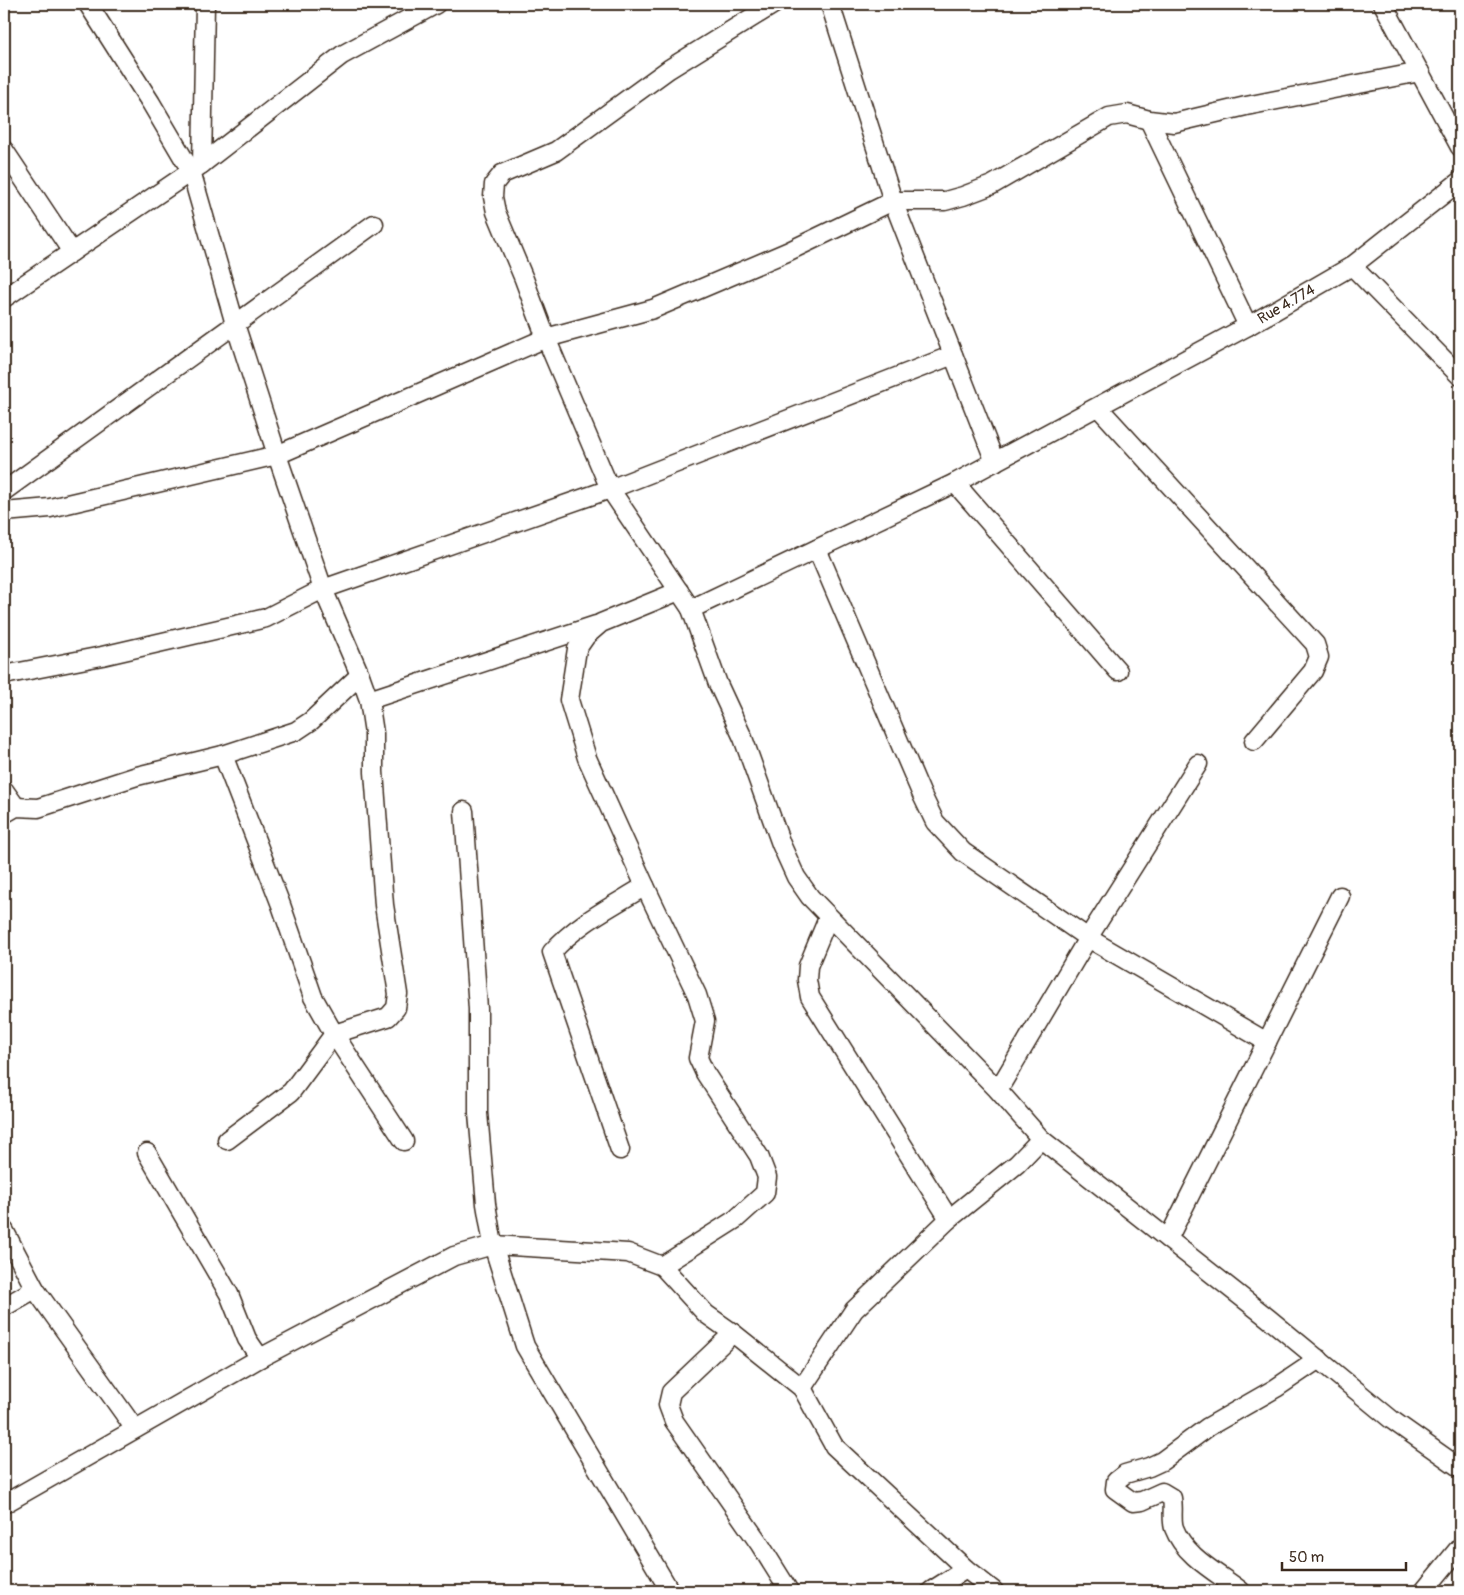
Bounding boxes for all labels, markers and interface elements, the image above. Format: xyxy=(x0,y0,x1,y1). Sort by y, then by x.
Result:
street label: Rue 4.774 xyxy=(1254,280,1319,328)
scale bar xyxy=(1282,1540,1405,1572)
text: 50 m xyxy=(1289,1548,1324,1567)

